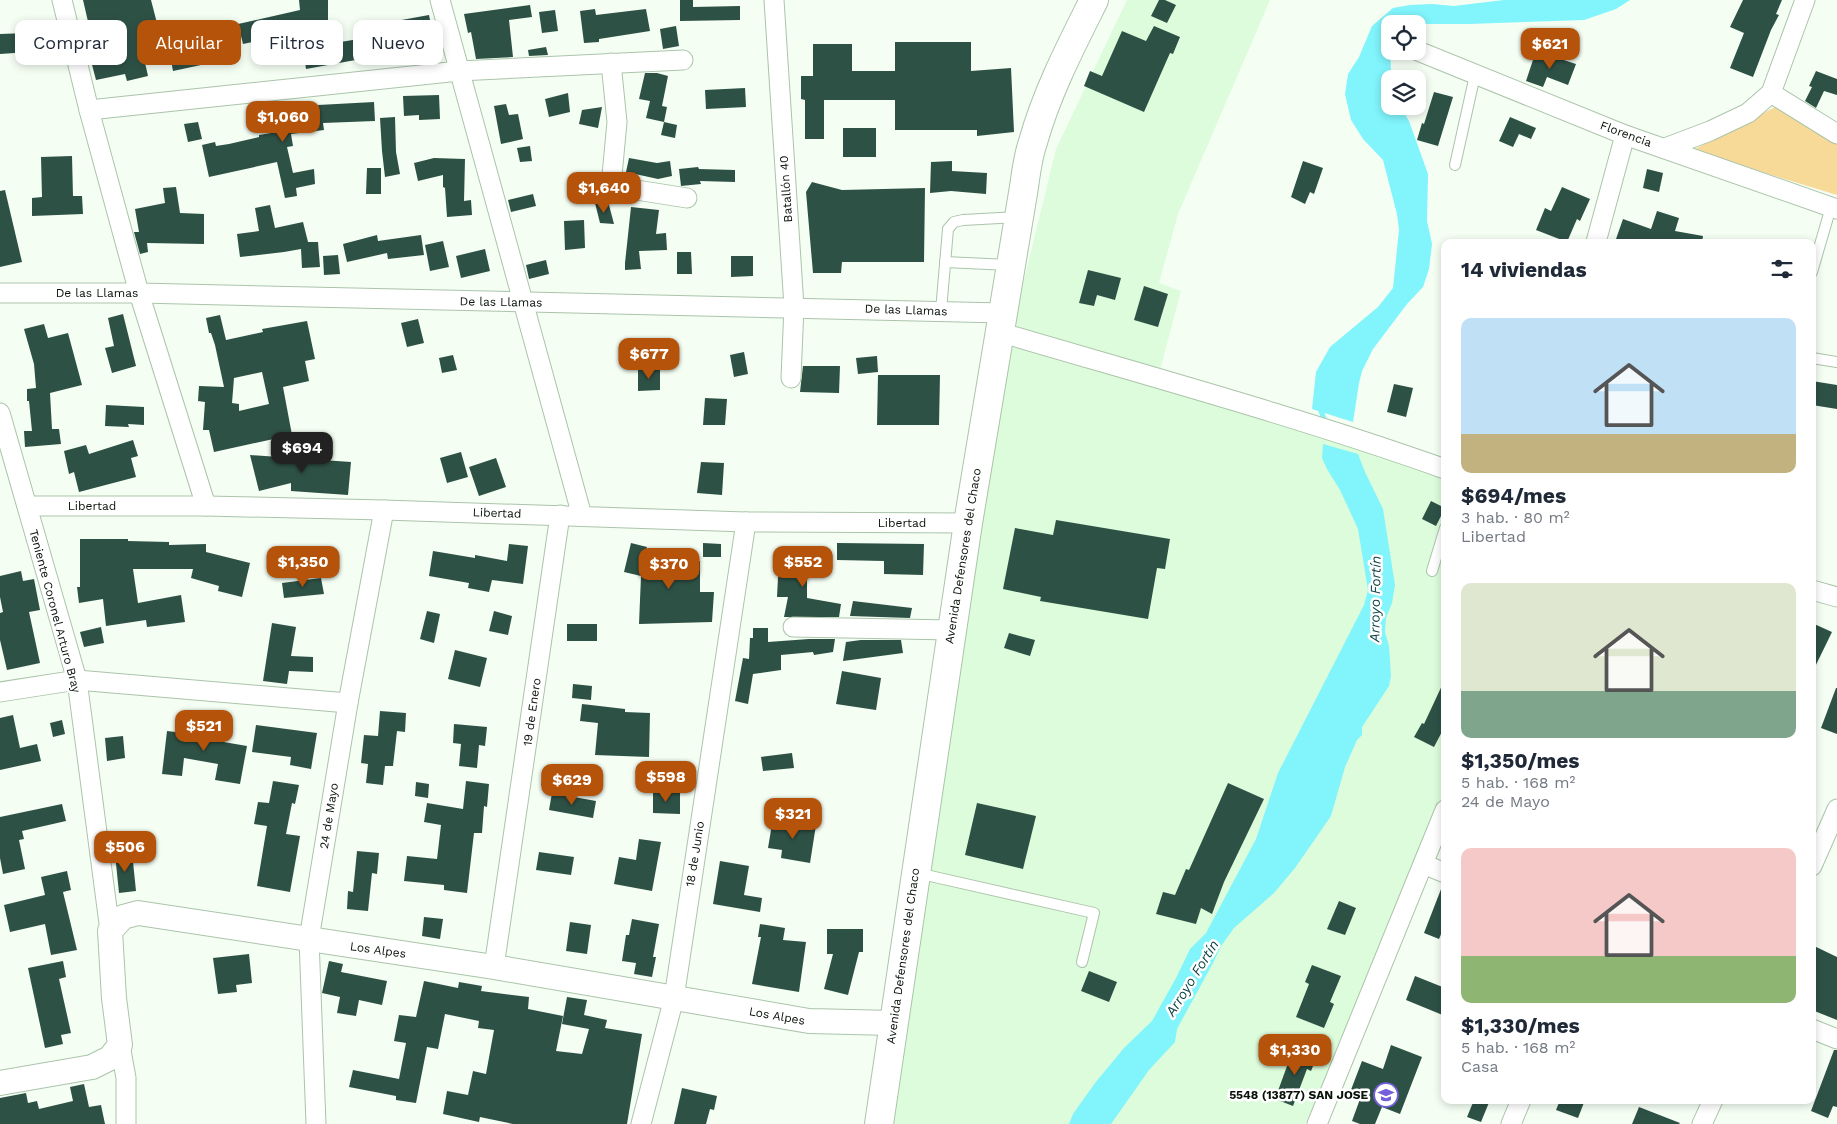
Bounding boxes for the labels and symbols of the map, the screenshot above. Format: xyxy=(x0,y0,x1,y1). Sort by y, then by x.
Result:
pin: $621 xyxy=(1520,28,1580,70)
pin: $1,060 xyxy=(242,100,324,143)
street label: Florencia xyxy=(1598,118,1654,150)
street label: Batallón 40 xyxy=(777,155,795,223)
pin: $1,640 xyxy=(563,172,645,214)
street label: De las Llamas xyxy=(56,286,138,300)
street label: De las Llamas xyxy=(460,294,542,310)
street label: De las Llamas xyxy=(864,302,948,318)
pin: $677 xyxy=(619,338,679,380)
pin: $694 xyxy=(272,432,332,474)
street label: Avenida Defensores del Chaco xyxy=(942,467,984,645)
street label: Libertad xyxy=(68,499,116,513)
street label: Libertad xyxy=(472,505,522,521)
street label: Libertad xyxy=(878,516,926,530)
street label: Teniente Coronel Arturo Bray xyxy=(26,528,84,695)
pin: $1,350 xyxy=(262,546,344,588)
pin: $552 xyxy=(773,546,833,588)
pin: $370 xyxy=(639,548,699,590)
water label: Arroyo Fortín xyxy=(1366,556,1384,643)
street label: 19 de Enero xyxy=(520,677,544,747)
pin: $521 xyxy=(174,710,234,752)
pin: $598 xyxy=(636,760,696,803)
pin: $629 xyxy=(542,764,602,806)
street label: 24 de Mayo xyxy=(317,782,341,850)
pin: $321 xyxy=(763,798,823,840)
street label: 18 de Junio xyxy=(683,820,707,888)
pin: $506 xyxy=(95,830,155,873)
street label: Avenida Defensores del Chaco xyxy=(884,867,922,1045)
water label: Arroyo Fortín xyxy=(1162,937,1222,1020)
street label: Los Alpes xyxy=(349,939,407,961)
street label: Los Alpes xyxy=(748,1004,806,1028)
pin: $1,330 xyxy=(1254,1034,1336,1076)
school or university icon: 5548 (13877) SAN JOSE xyxy=(1373,1082,1399,1108)
place label: 5548 (13877) SAN JOSE xyxy=(1229,1088,1368,1102)

